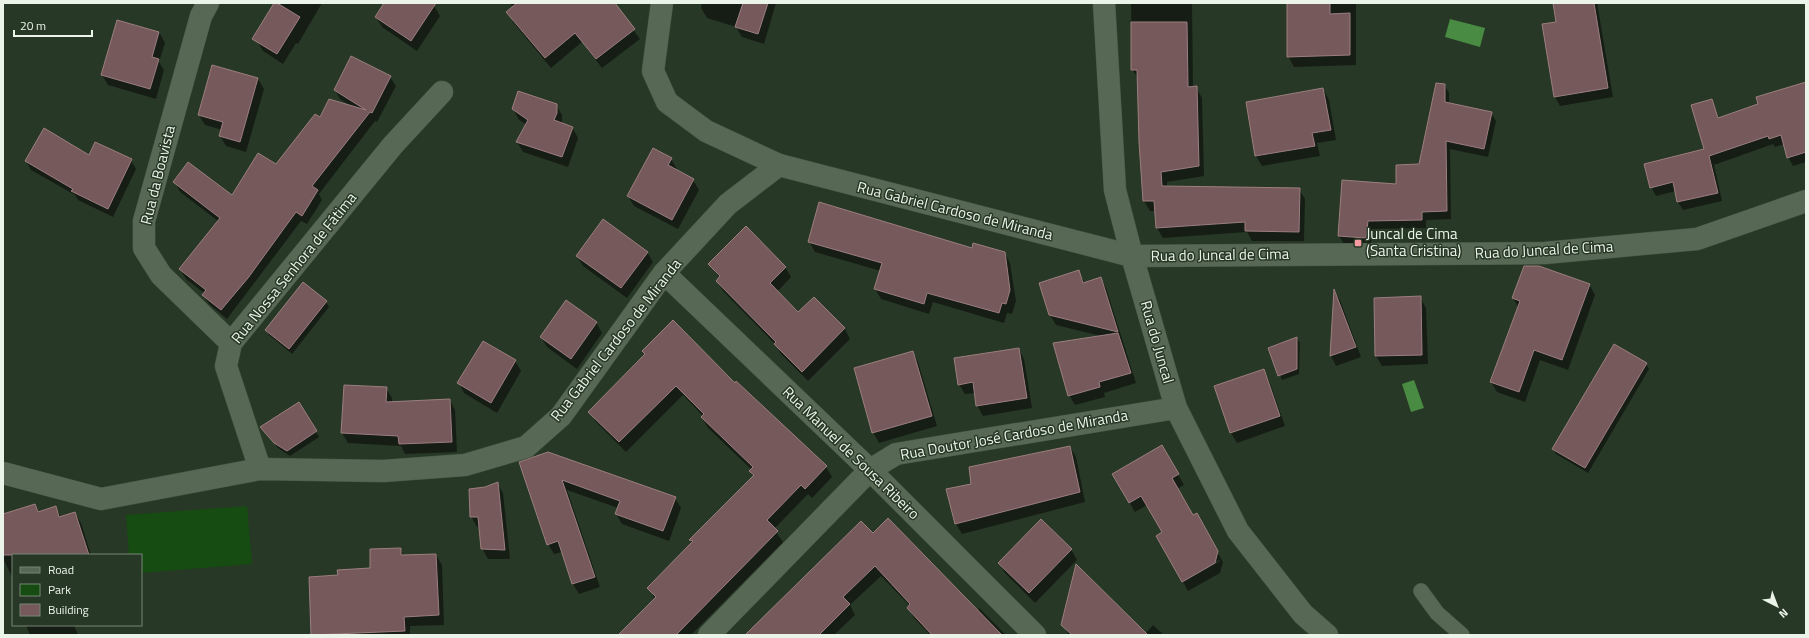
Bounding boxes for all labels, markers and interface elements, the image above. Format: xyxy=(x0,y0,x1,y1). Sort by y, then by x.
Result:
scale bar xyxy=(14,12,92,38)
text: 20 m xyxy=(20,16,46,35)
street label: Rua da Boavista xyxy=(134,122,181,227)
street label: Rua Gabriel Cardoso de Miranda xyxy=(855,175,1056,246)
street label: Rua Nossa Senhora de Fátima xyxy=(225,187,362,348)
place label: Juncal de Cima (Santa Cristina) xyxy=(1366,222,1461,262)
street label: Rua do Juncal de Cima xyxy=(1474,234,1614,265)
marker: Juncal de Cima (Santa Cristina) xyxy=(1353,238,1363,248)
street label: Rua do Juncal de Cima xyxy=(1150,242,1290,267)
street label: Rua Gabriel Cardoso de Miranda xyxy=(545,253,687,426)
street label: Rua do Juncal xyxy=(1135,298,1180,386)
street label: Rua Manuel de Sousa Ribeiro xyxy=(777,381,925,525)
street label: Rua Doutor José Cardoso de Miranda xyxy=(898,403,1130,466)
legend xyxy=(12,554,142,626)
text: Road xyxy=(48,560,74,579)
text: Park xyxy=(48,580,71,599)
north arrow xyxy=(1757,586,1797,626)
text: Building xyxy=(48,600,89,619)
text: N xyxy=(1776,605,1792,622)

